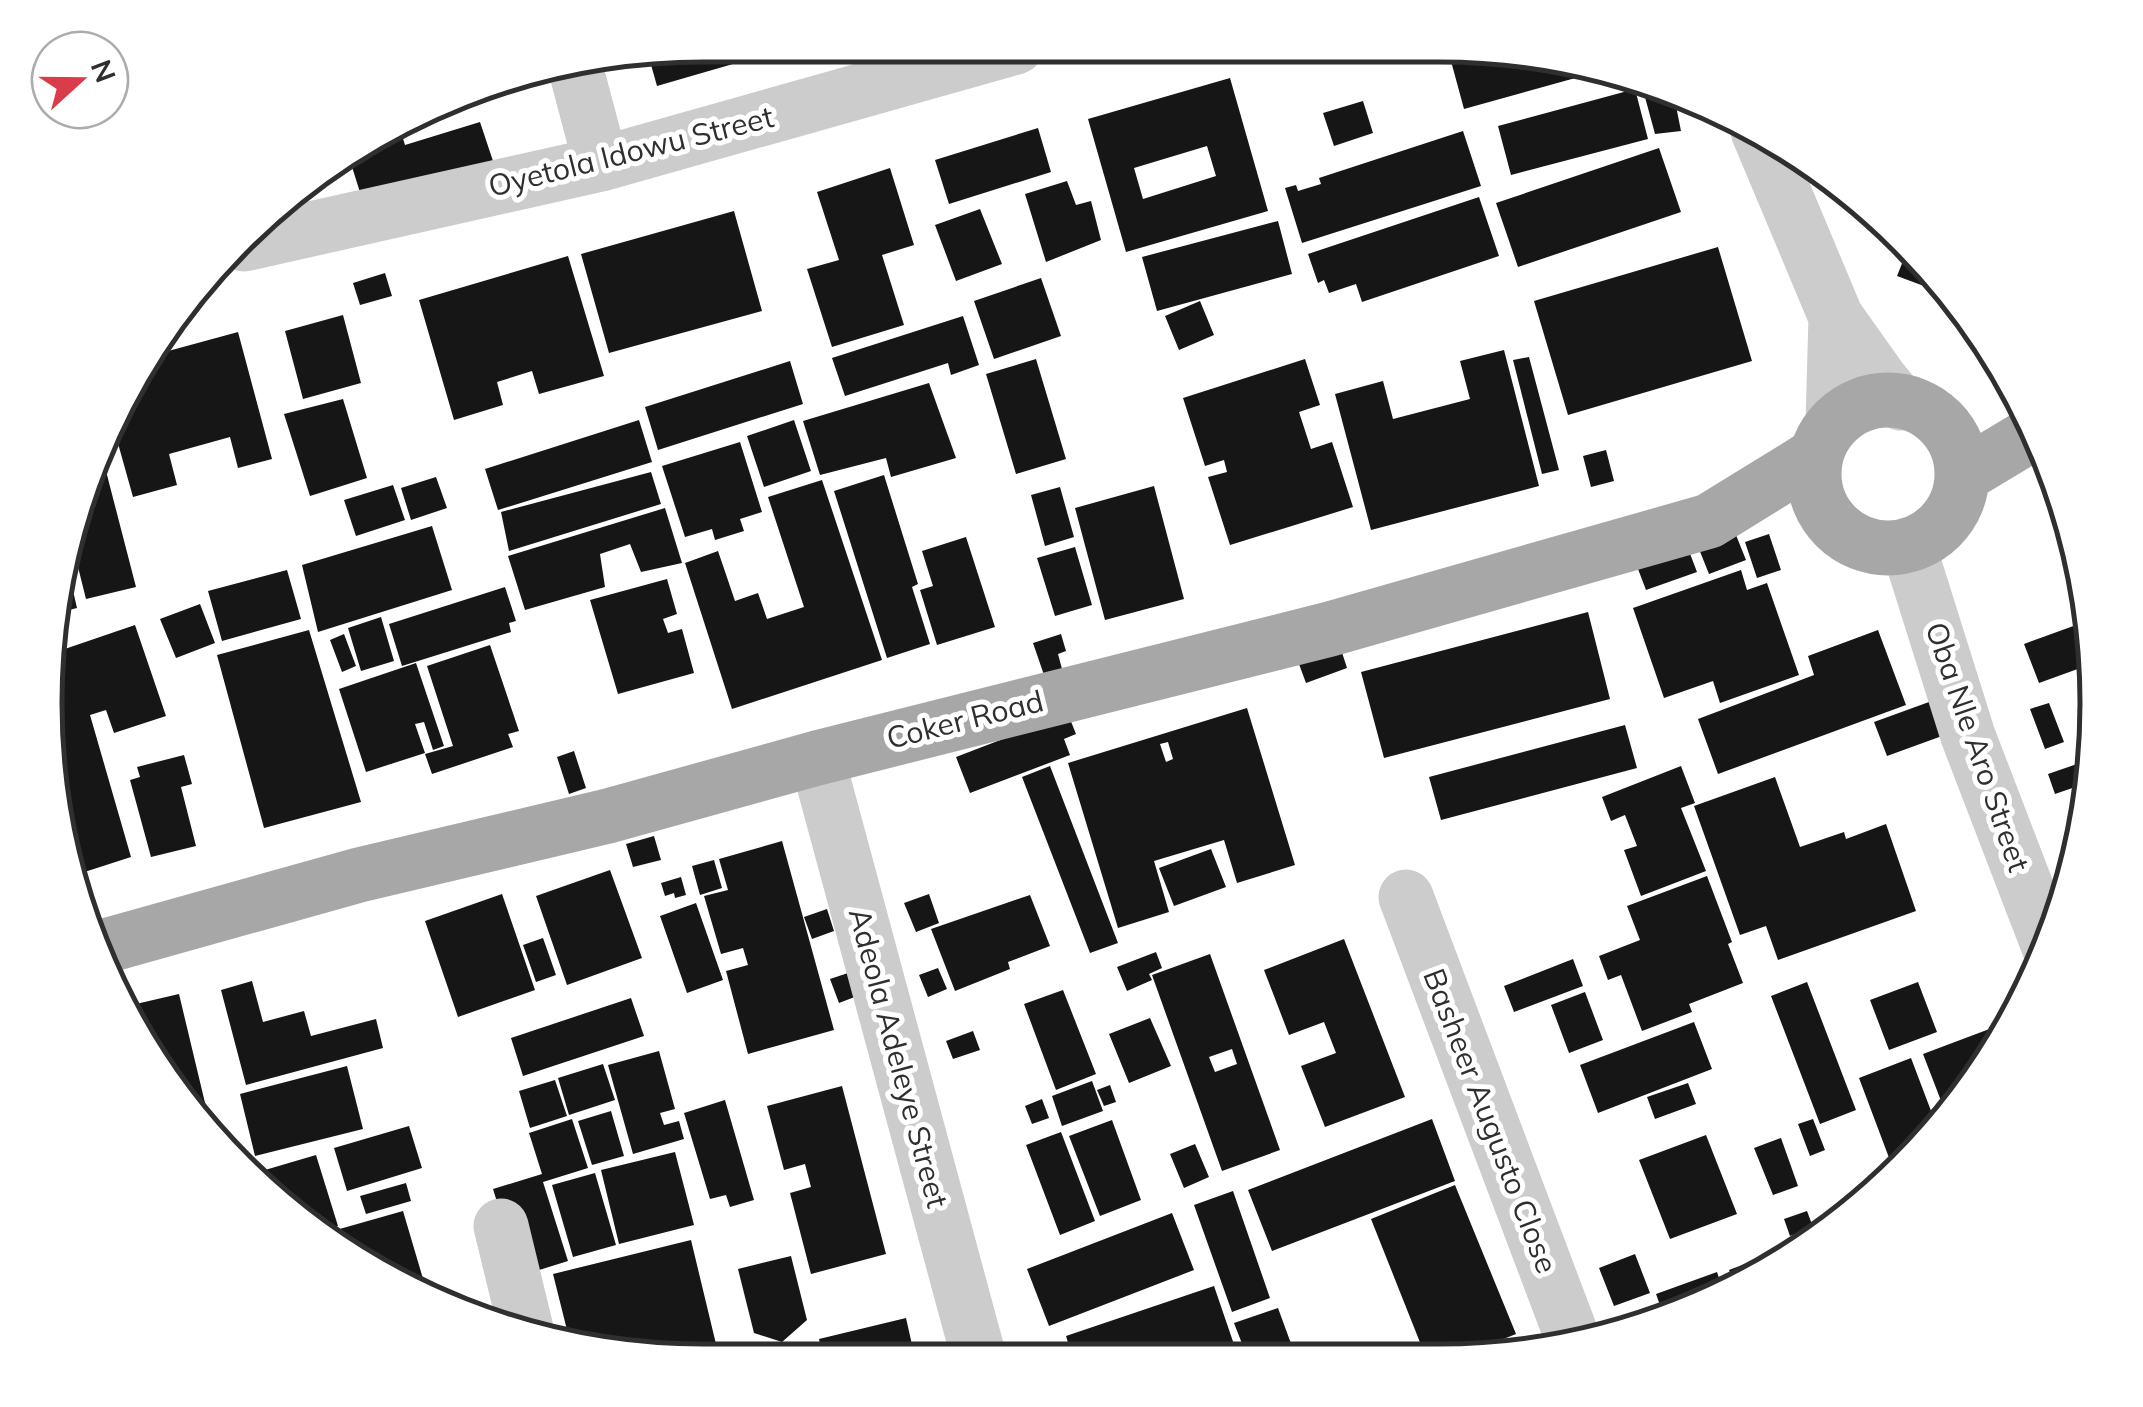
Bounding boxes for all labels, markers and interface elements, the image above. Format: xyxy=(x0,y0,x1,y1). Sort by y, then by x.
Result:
north arrow xyxy=(30,30,130,130)
text: N xyxy=(84,55,124,87)
street label: Oyetola Idowu Street xyxy=(484,97,777,205)
street label: Oba Nle Aro Street xyxy=(1917,617,2038,876)
street label: Coker Road xyxy=(882,681,1047,757)
street label: Adeola Adeleye Street xyxy=(841,904,957,1212)
street label: Basheer Augusto Close xyxy=(1415,963,1567,1278)

